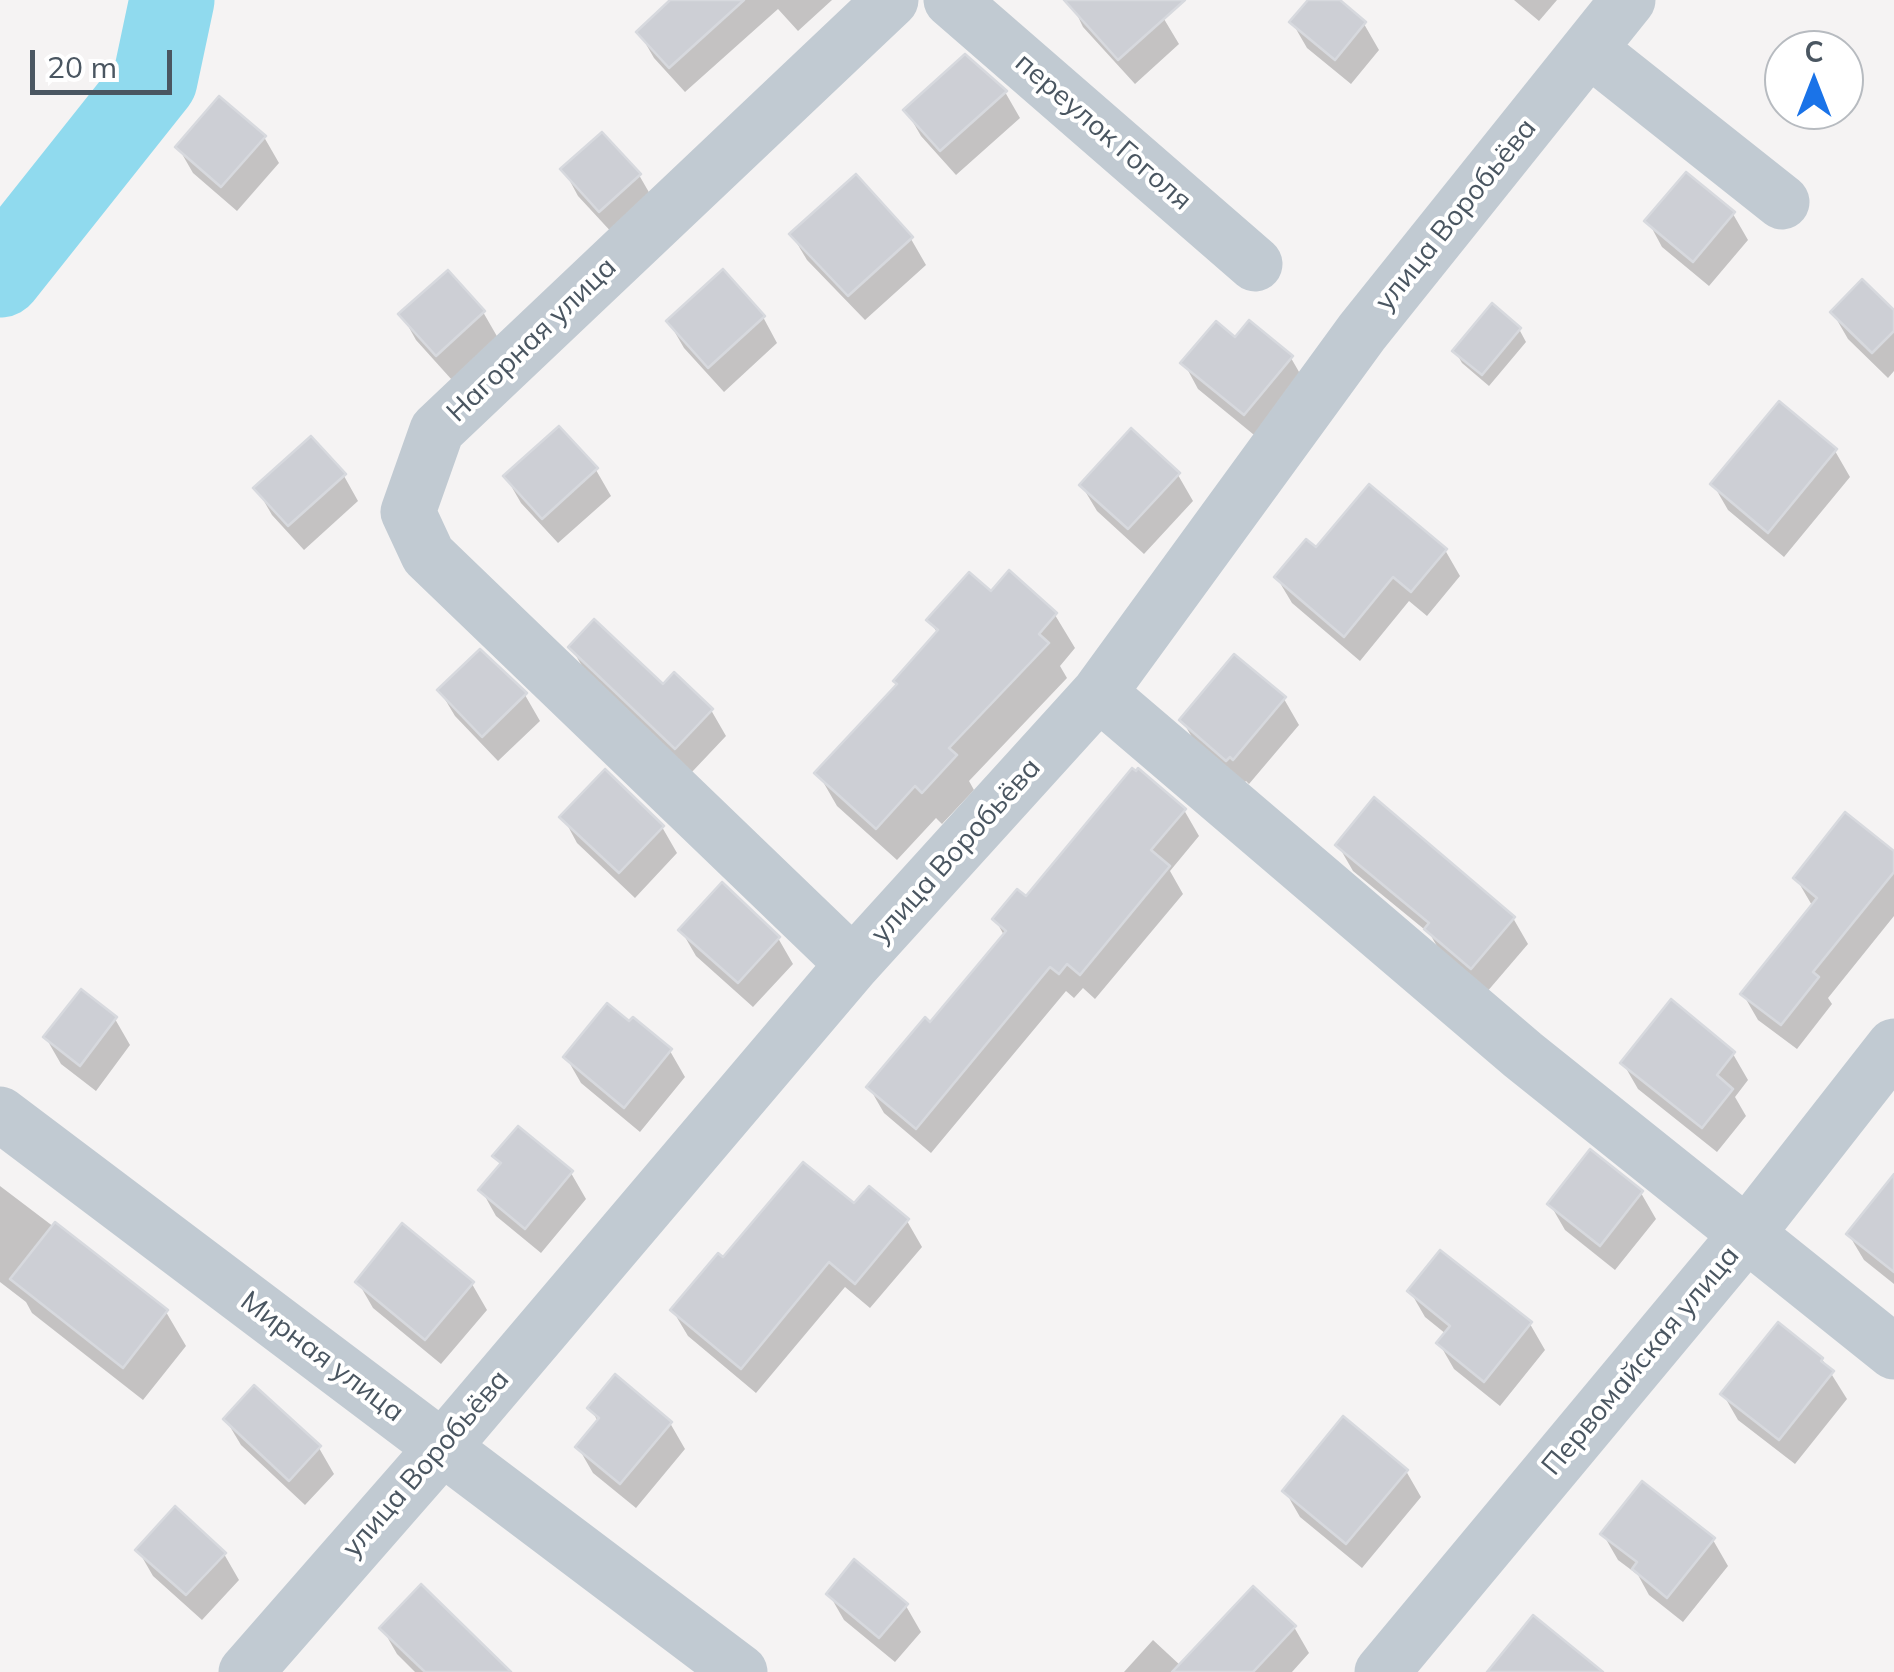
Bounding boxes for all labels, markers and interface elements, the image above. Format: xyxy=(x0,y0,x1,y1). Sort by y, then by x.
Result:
scale bar xyxy=(35,30,178,92)
north arrow xyxy=(1764,30,1864,130)
text: С xyxy=(1804,34,1824,69)
street label: переулок Гоголя xyxy=(1008,46,1198,218)
text: 20 m xyxy=(47,48,117,86)
street label: улица Воробьёва xyxy=(1368,112,1544,318)
street label: Нагорная улица xyxy=(440,251,624,429)
street label: улица Воробьёва xyxy=(864,752,1048,950)
street label: Первомайская улица xyxy=(1535,1239,1747,1483)
street label: Мирная улица xyxy=(234,1285,410,1429)
street label: улица Воробьёва xyxy=(335,1363,517,1565)

